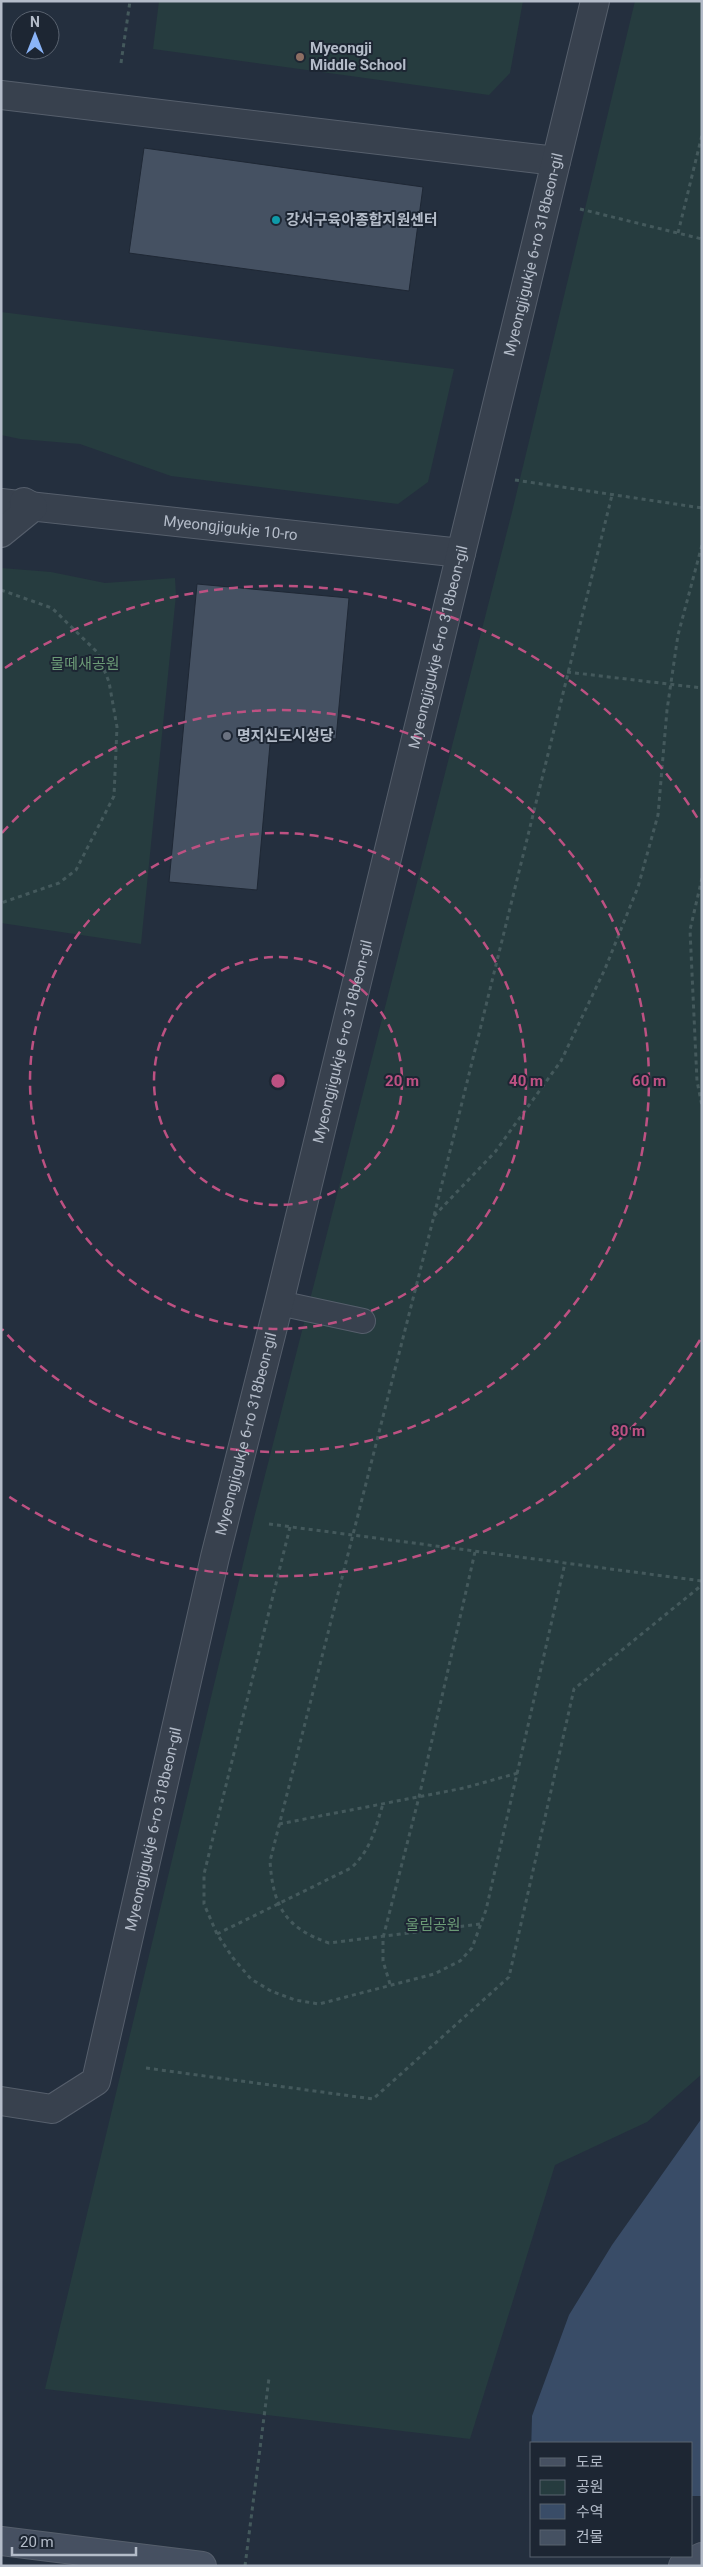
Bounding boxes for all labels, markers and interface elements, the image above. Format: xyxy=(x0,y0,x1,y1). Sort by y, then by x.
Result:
north arrow xyxy=(10,10,60,60)
text: N xyxy=(30,14,40,30)
place label: Myeongji Middle School xyxy=(310,39,406,74)
marker: Myeongji Middle School xyxy=(294,51,306,63)
street label: Myeongjigukje 6-ro 318beon-gil xyxy=(500,151,567,358)
place label: 강서구육아종합지원센터 xyxy=(286,211,438,229)
marker: 강서구육아종합지원센터 xyxy=(270,214,282,226)
street label: Myeongjigukje 10-ro xyxy=(163,512,299,544)
street label: Myeongjigukje 6-ro 318beon-gil xyxy=(405,544,472,751)
park label: 물떼새공원 xyxy=(50,655,120,673)
place label: 명지신도시성당 xyxy=(237,727,334,745)
marker: 명지신도시성당 xyxy=(221,730,233,742)
street label: Myeongjigukje 6-ro 318beon-gil xyxy=(309,938,376,1145)
centre of rings xyxy=(269,1072,287,1090)
text: 20 m xyxy=(385,1072,419,1090)
text: 40 m xyxy=(509,1072,543,1090)
text: 60 m xyxy=(632,1072,666,1090)
street label: Myeongjigukje 6-ro 318beon-gil xyxy=(212,1331,280,1537)
text: 80 m xyxy=(611,1422,645,1440)
street label: Myeongjigukje 6-ro 318beon-gil xyxy=(121,1725,185,1933)
park label: 울림공원 xyxy=(405,1916,461,1934)
legend xyxy=(530,2442,693,2557)
text: 도로 xyxy=(576,2453,604,2471)
text: 공원 xyxy=(576,2478,604,2496)
text: 수역 xyxy=(576,2503,604,2521)
scale bar xyxy=(12,2524,136,2556)
text: 건물 xyxy=(576,2528,604,2546)
text: 20 m xyxy=(20,2533,54,2551)

